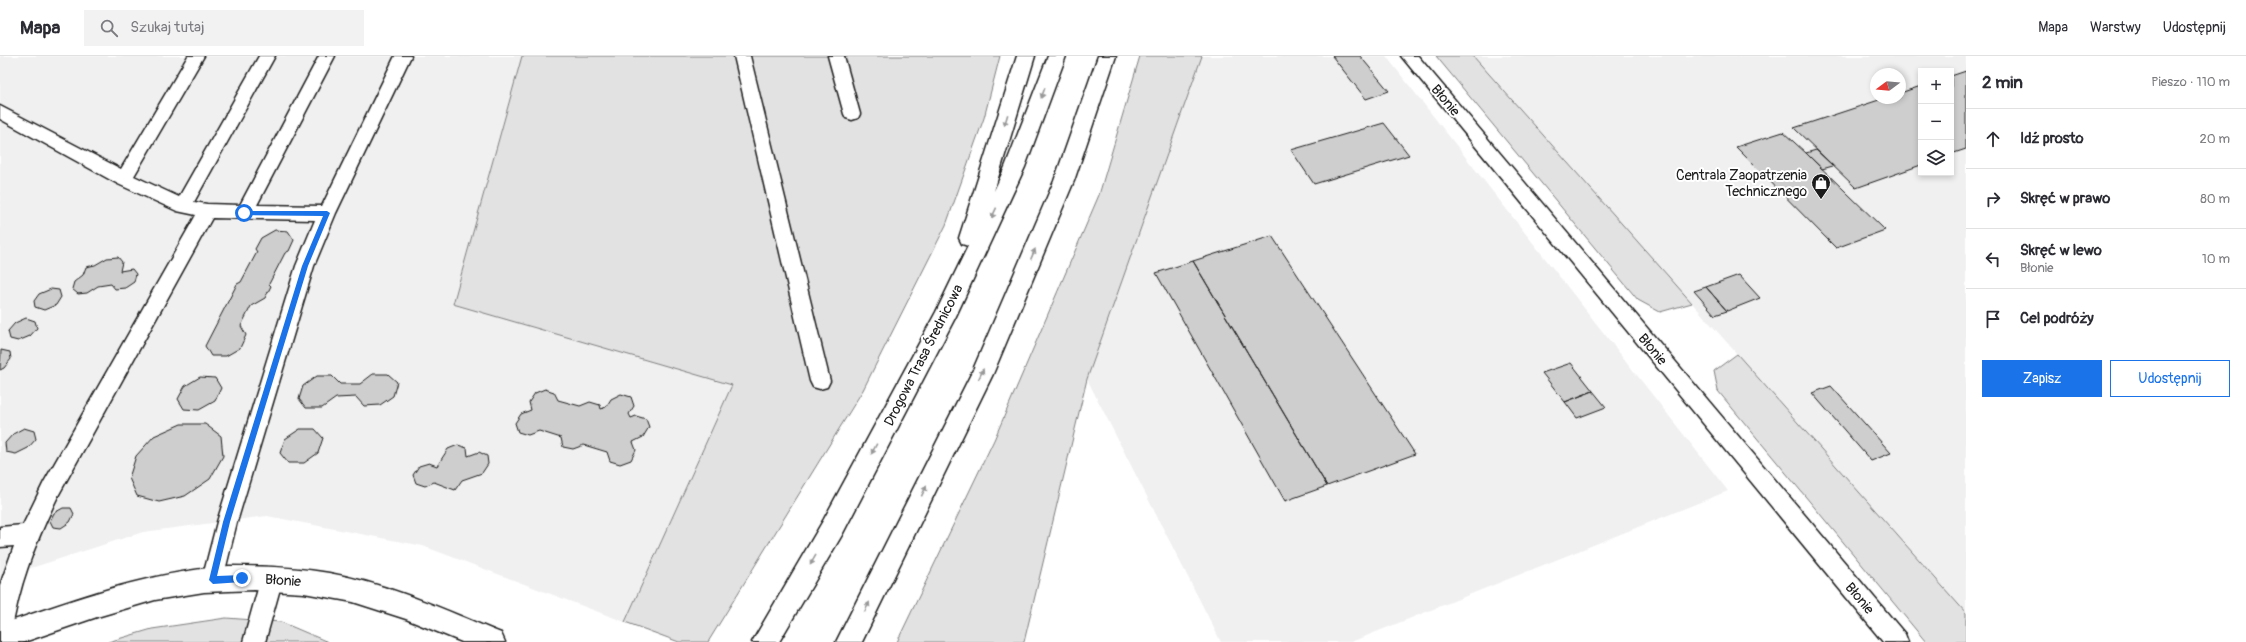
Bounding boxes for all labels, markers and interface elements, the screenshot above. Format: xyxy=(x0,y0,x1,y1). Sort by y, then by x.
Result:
search box xyxy=(84,10,364,46)
text: Mapa xyxy=(20,16,60,40)
icon: search xyxy=(98,17,120,39)
text: Szukaj tutaj xyxy=(130,18,204,37)
text: Mapa xyxy=(2038,19,2068,36)
text: Warstwy xyxy=(2090,19,2141,36)
text: Udostępnij xyxy=(2163,19,2226,36)
north arrow xyxy=(1870,68,1906,104)
map controls xyxy=(1918,68,1954,176)
button: + xyxy=(1918,68,1954,104)
text: 2 min xyxy=(1982,72,2023,93)
text: Pieszo · 110 m xyxy=(2151,74,2230,90)
street label: Błonie xyxy=(1428,81,1464,120)
one-way arrow xyxy=(1039,87,1045,99)
button: − xyxy=(1918,104,1954,140)
one-way arrow xyxy=(1003,114,1009,126)
icon: ahead xyxy=(1982,128,2004,150)
text: Idź prosto xyxy=(2020,129,2084,148)
text: 20 m xyxy=(2199,131,2230,147)
button: layers xyxy=(1918,140,1954,176)
place label: Centrala Zaopatrzenia Technicznego xyxy=(1676,167,1807,200)
shop icon: Centrala Zaopatrzenia Technicznego xyxy=(1810,172,1832,200)
icon: right xyxy=(1982,188,2004,210)
text: Skręć w prawo xyxy=(2020,189,2110,208)
text: 80 m xyxy=(2200,191,2230,207)
route start xyxy=(235,204,253,222)
one-way arrow xyxy=(991,207,997,218)
text: Skręć w lewo xyxy=(2020,241,2102,260)
icon: left xyxy=(1982,248,2004,270)
one-way arrow xyxy=(1030,249,1036,260)
text: 10 m xyxy=(2202,251,2230,267)
text: Błonie xyxy=(2020,260,2054,276)
street label: Drogowa Trasa Średnicowa xyxy=(879,281,967,429)
icon: arrive xyxy=(1982,308,2004,330)
text: Cel podróży xyxy=(2020,309,2094,328)
street label: Błonie xyxy=(1635,330,1671,369)
button: Zapisz xyxy=(1982,360,2102,397)
button: Udostępnij xyxy=(2110,360,2230,397)
one-way arrow xyxy=(978,368,984,379)
one-way arrow xyxy=(871,443,877,455)
one-way arrow xyxy=(921,485,927,496)
one-way arrow xyxy=(809,555,817,565)
route end xyxy=(233,569,251,587)
street label: Błonie xyxy=(264,571,302,590)
street label: Błonie xyxy=(1842,579,1878,618)
one-way arrow xyxy=(863,601,870,613)

